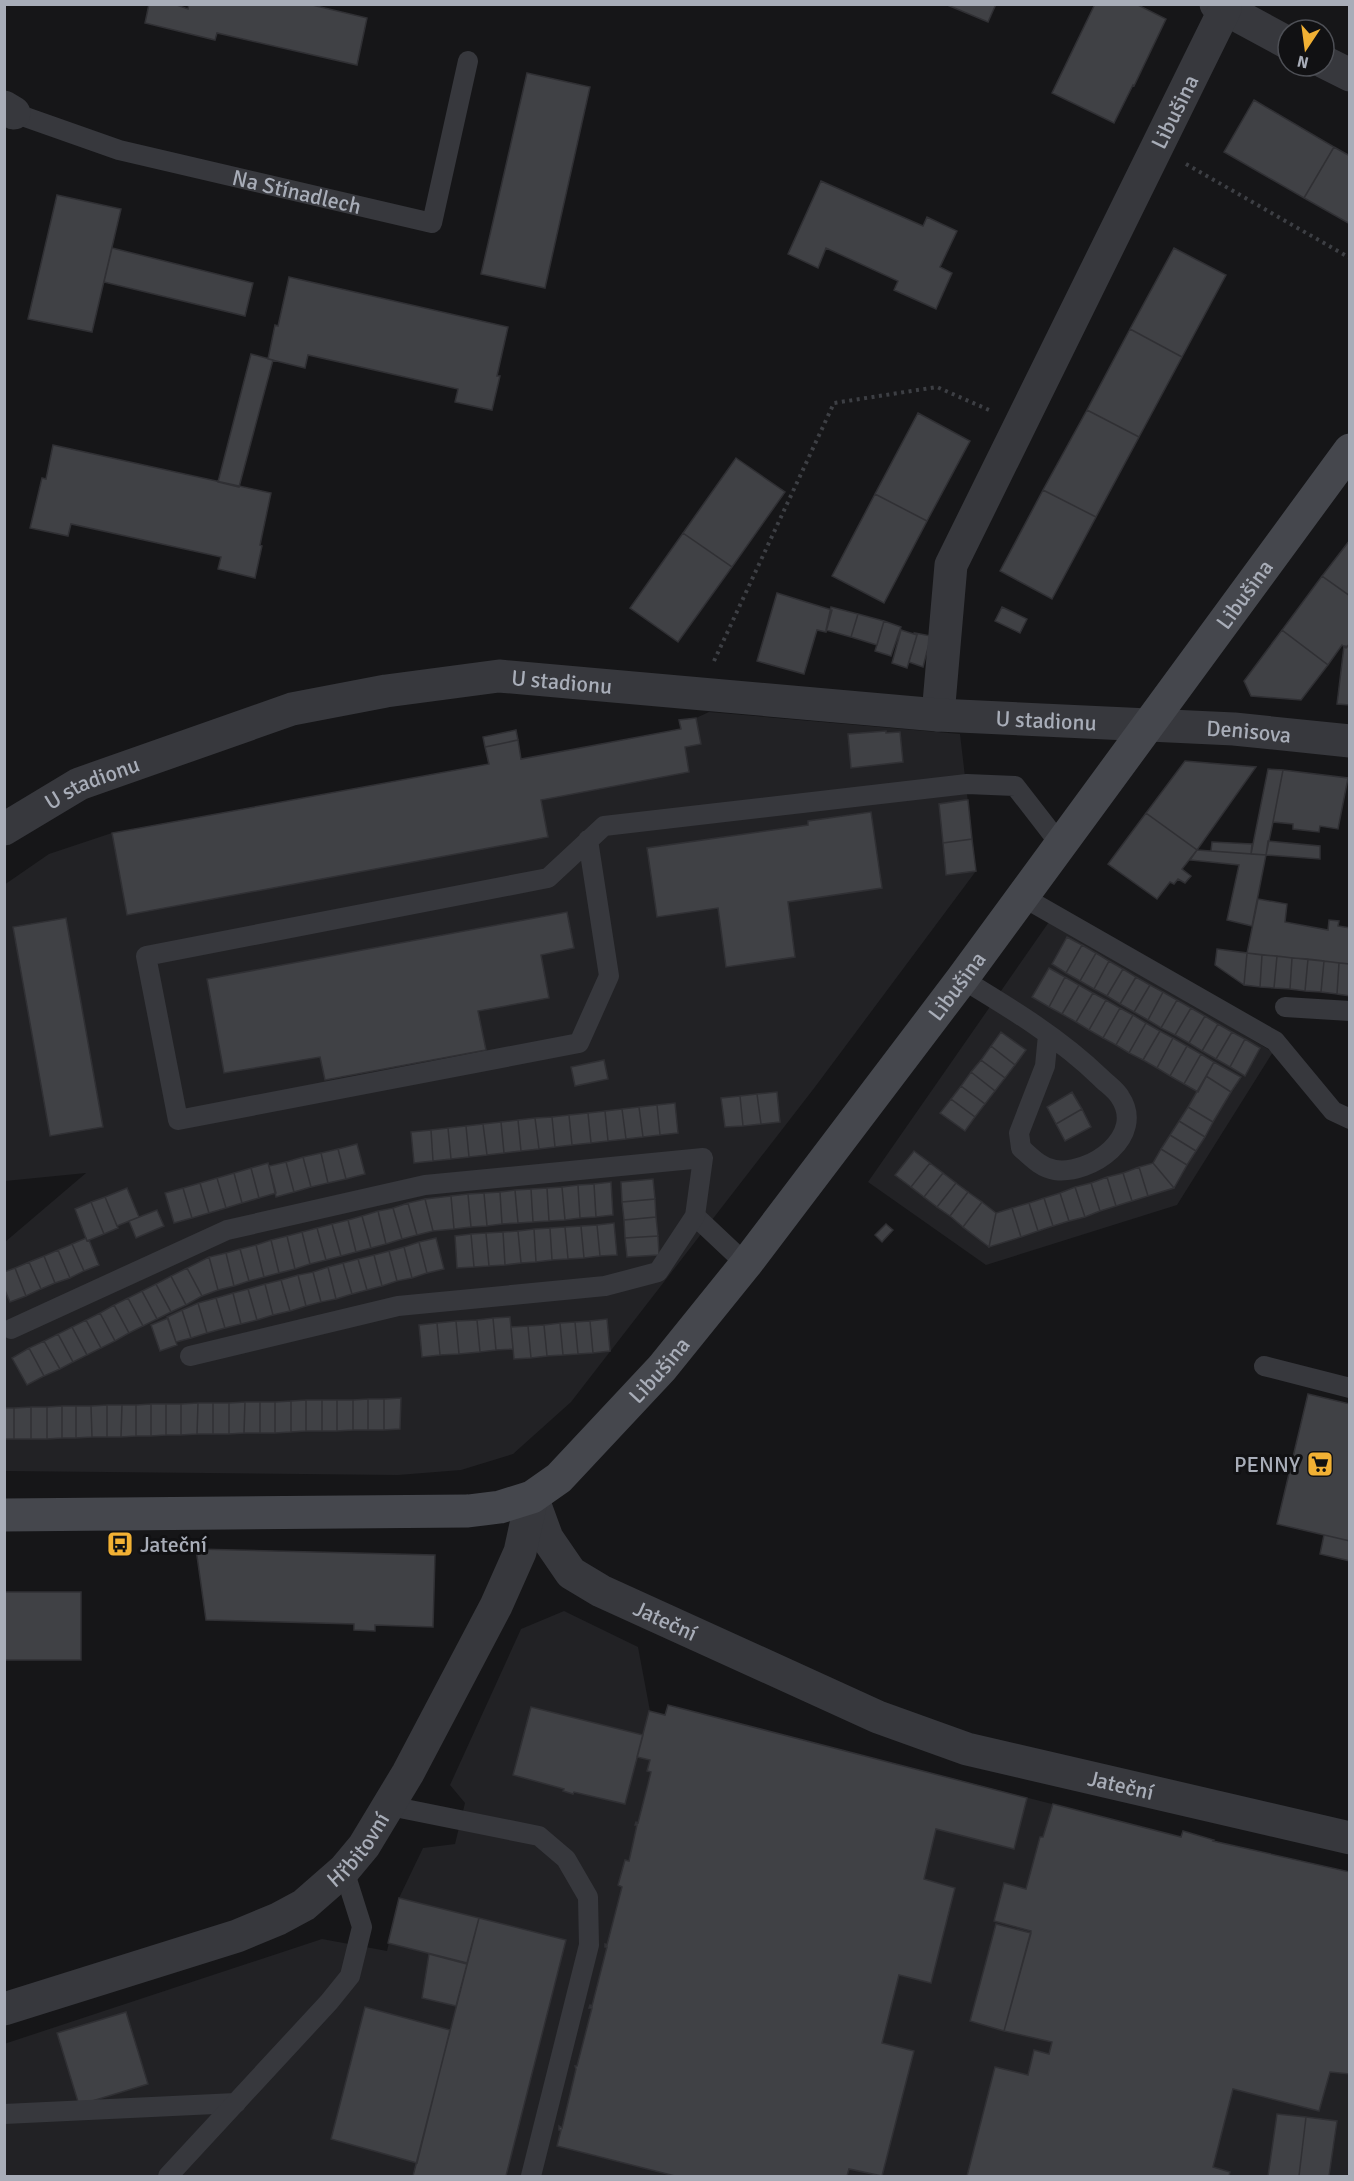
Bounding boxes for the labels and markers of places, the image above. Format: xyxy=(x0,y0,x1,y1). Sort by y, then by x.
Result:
supermarket icon: PENNY xyxy=(1305,1449,1335,1479)
place label: PENNY xyxy=(1234,1451,1300,1478)
bus stop icon: Jateční xyxy=(105,1529,135,1559)
place label: Jateční xyxy=(140,1531,207,1558)

